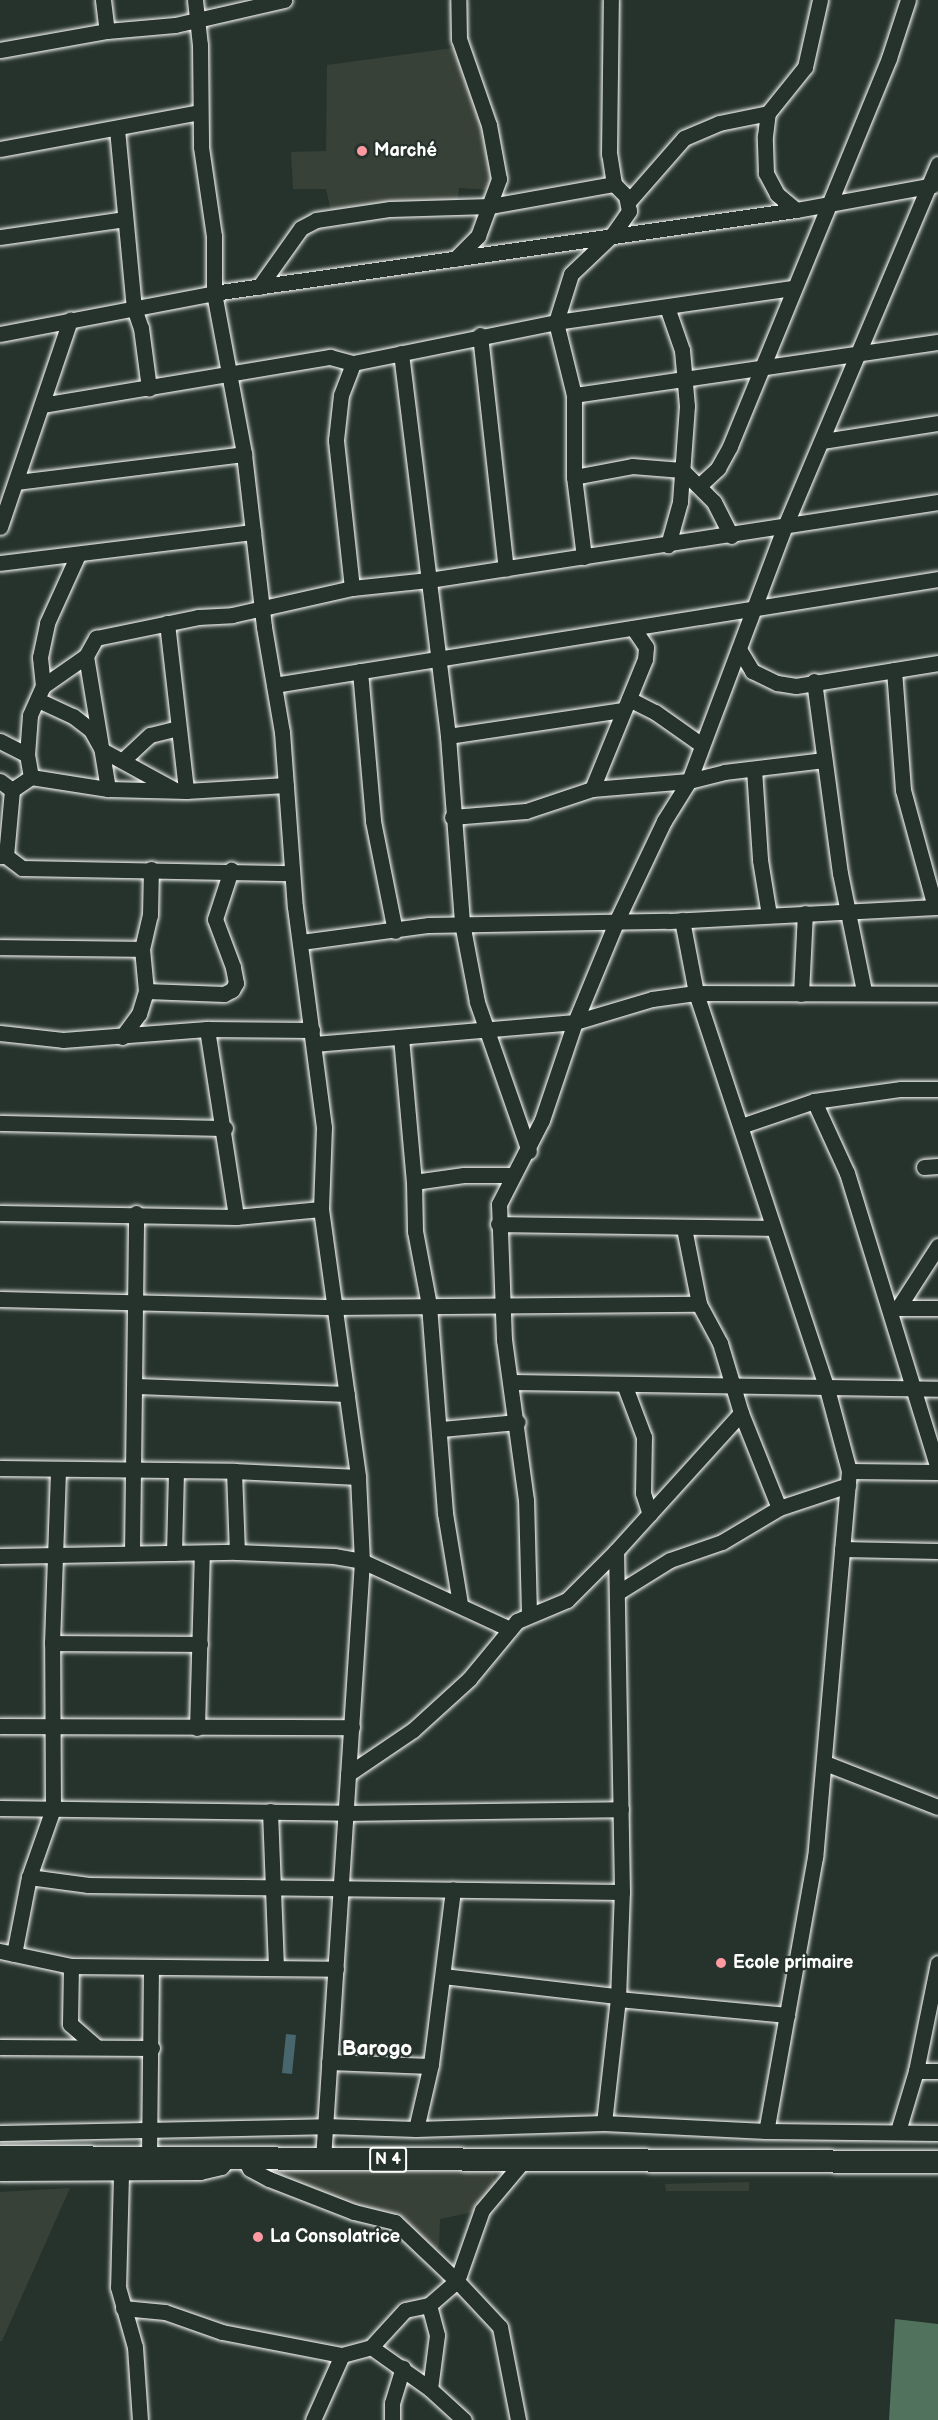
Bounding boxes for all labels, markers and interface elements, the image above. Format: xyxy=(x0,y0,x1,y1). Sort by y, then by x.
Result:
place label: Marché xyxy=(374,140,437,162)
marker: Marché xyxy=(355,144,369,158)
place label: Ecole primaire xyxy=(733,1952,853,1974)
marker: Ecole primaire xyxy=(714,1956,728,1970)
district label: Barogo xyxy=(342,2036,412,2062)
road number: N 4 xyxy=(368,2147,408,2173)
place label: La Consolatrice xyxy=(270,2226,400,2248)
marker: La Consolatrice xyxy=(251,2230,265,2244)

